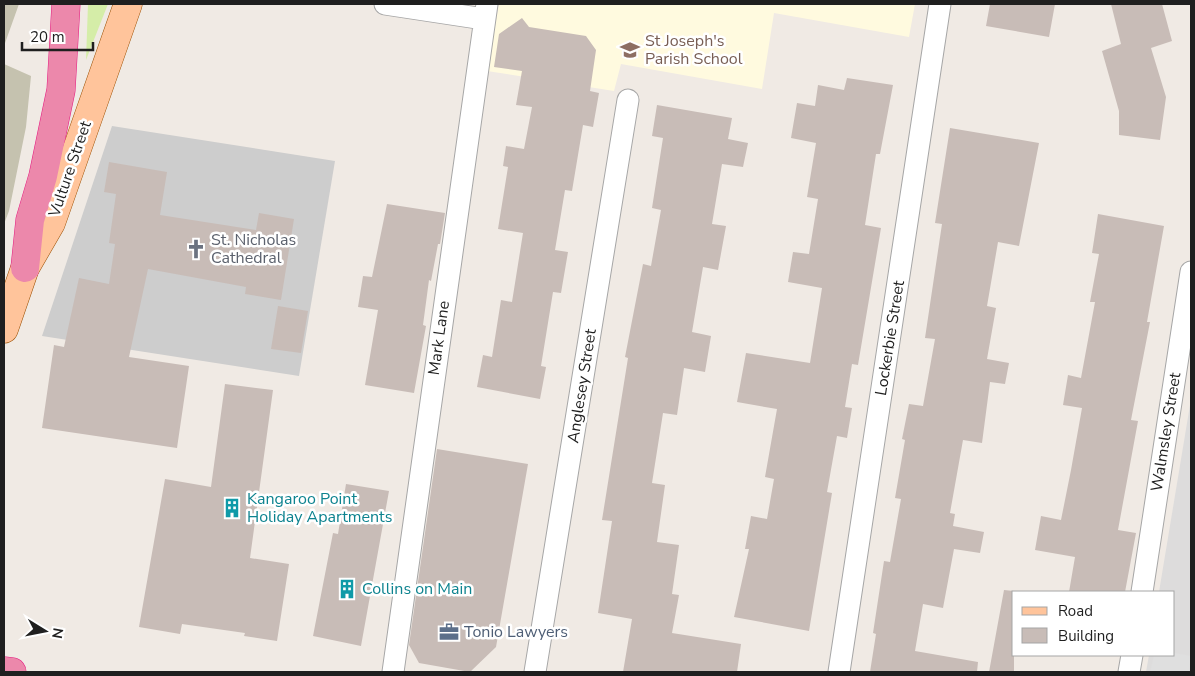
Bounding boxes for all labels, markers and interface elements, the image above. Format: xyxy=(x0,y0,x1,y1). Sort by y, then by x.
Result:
scale bar xyxy=(22,20,94,52)
text: 20 m xyxy=(30,27,65,47)
place label: St Joseph's Parish School xyxy=(645,30,743,70)
school or university icon: St Joseph's Parish School xyxy=(619,39,641,61)
street label: Vulture Street xyxy=(43,118,97,221)
place label: St. Nicholas Cathedral xyxy=(211,229,296,269)
church icon: St. Nicholas Cathedral xyxy=(185,238,207,260)
street label: Lockerbie Street xyxy=(870,278,910,397)
street label: Mark Lane xyxy=(423,299,455,377)
street label: Anglesey Street xyxy=(562,327,602,445)
street label: Walmsley Street xyxy=(1146,370,1186,493)
place label: Kangaroo Point Holiday Apartments xyxy=(247,488,392,528)
building icon: Kangaroo Point Holiday Apartments xyxy=(221,497,243,519)
building icon: Collins on Main xyxy=(336,578,358,600)
place label: Collins on Main xyxy=(362,578,472,600)
legend xyxy=(1012,591,1175,656)
text: Road xyxy=(1058,601,1093,621)
north arrow xyxy=(20,606,70,656)
office icon: Tonio Lawyers xyxy=(438,621,460,643)
place label: Tonio Lawyers xyxy=(464,621,568,643)
text: N xyxy=(47,626,68,640)
text: Building xyxy=(1058,626,1114,646)

